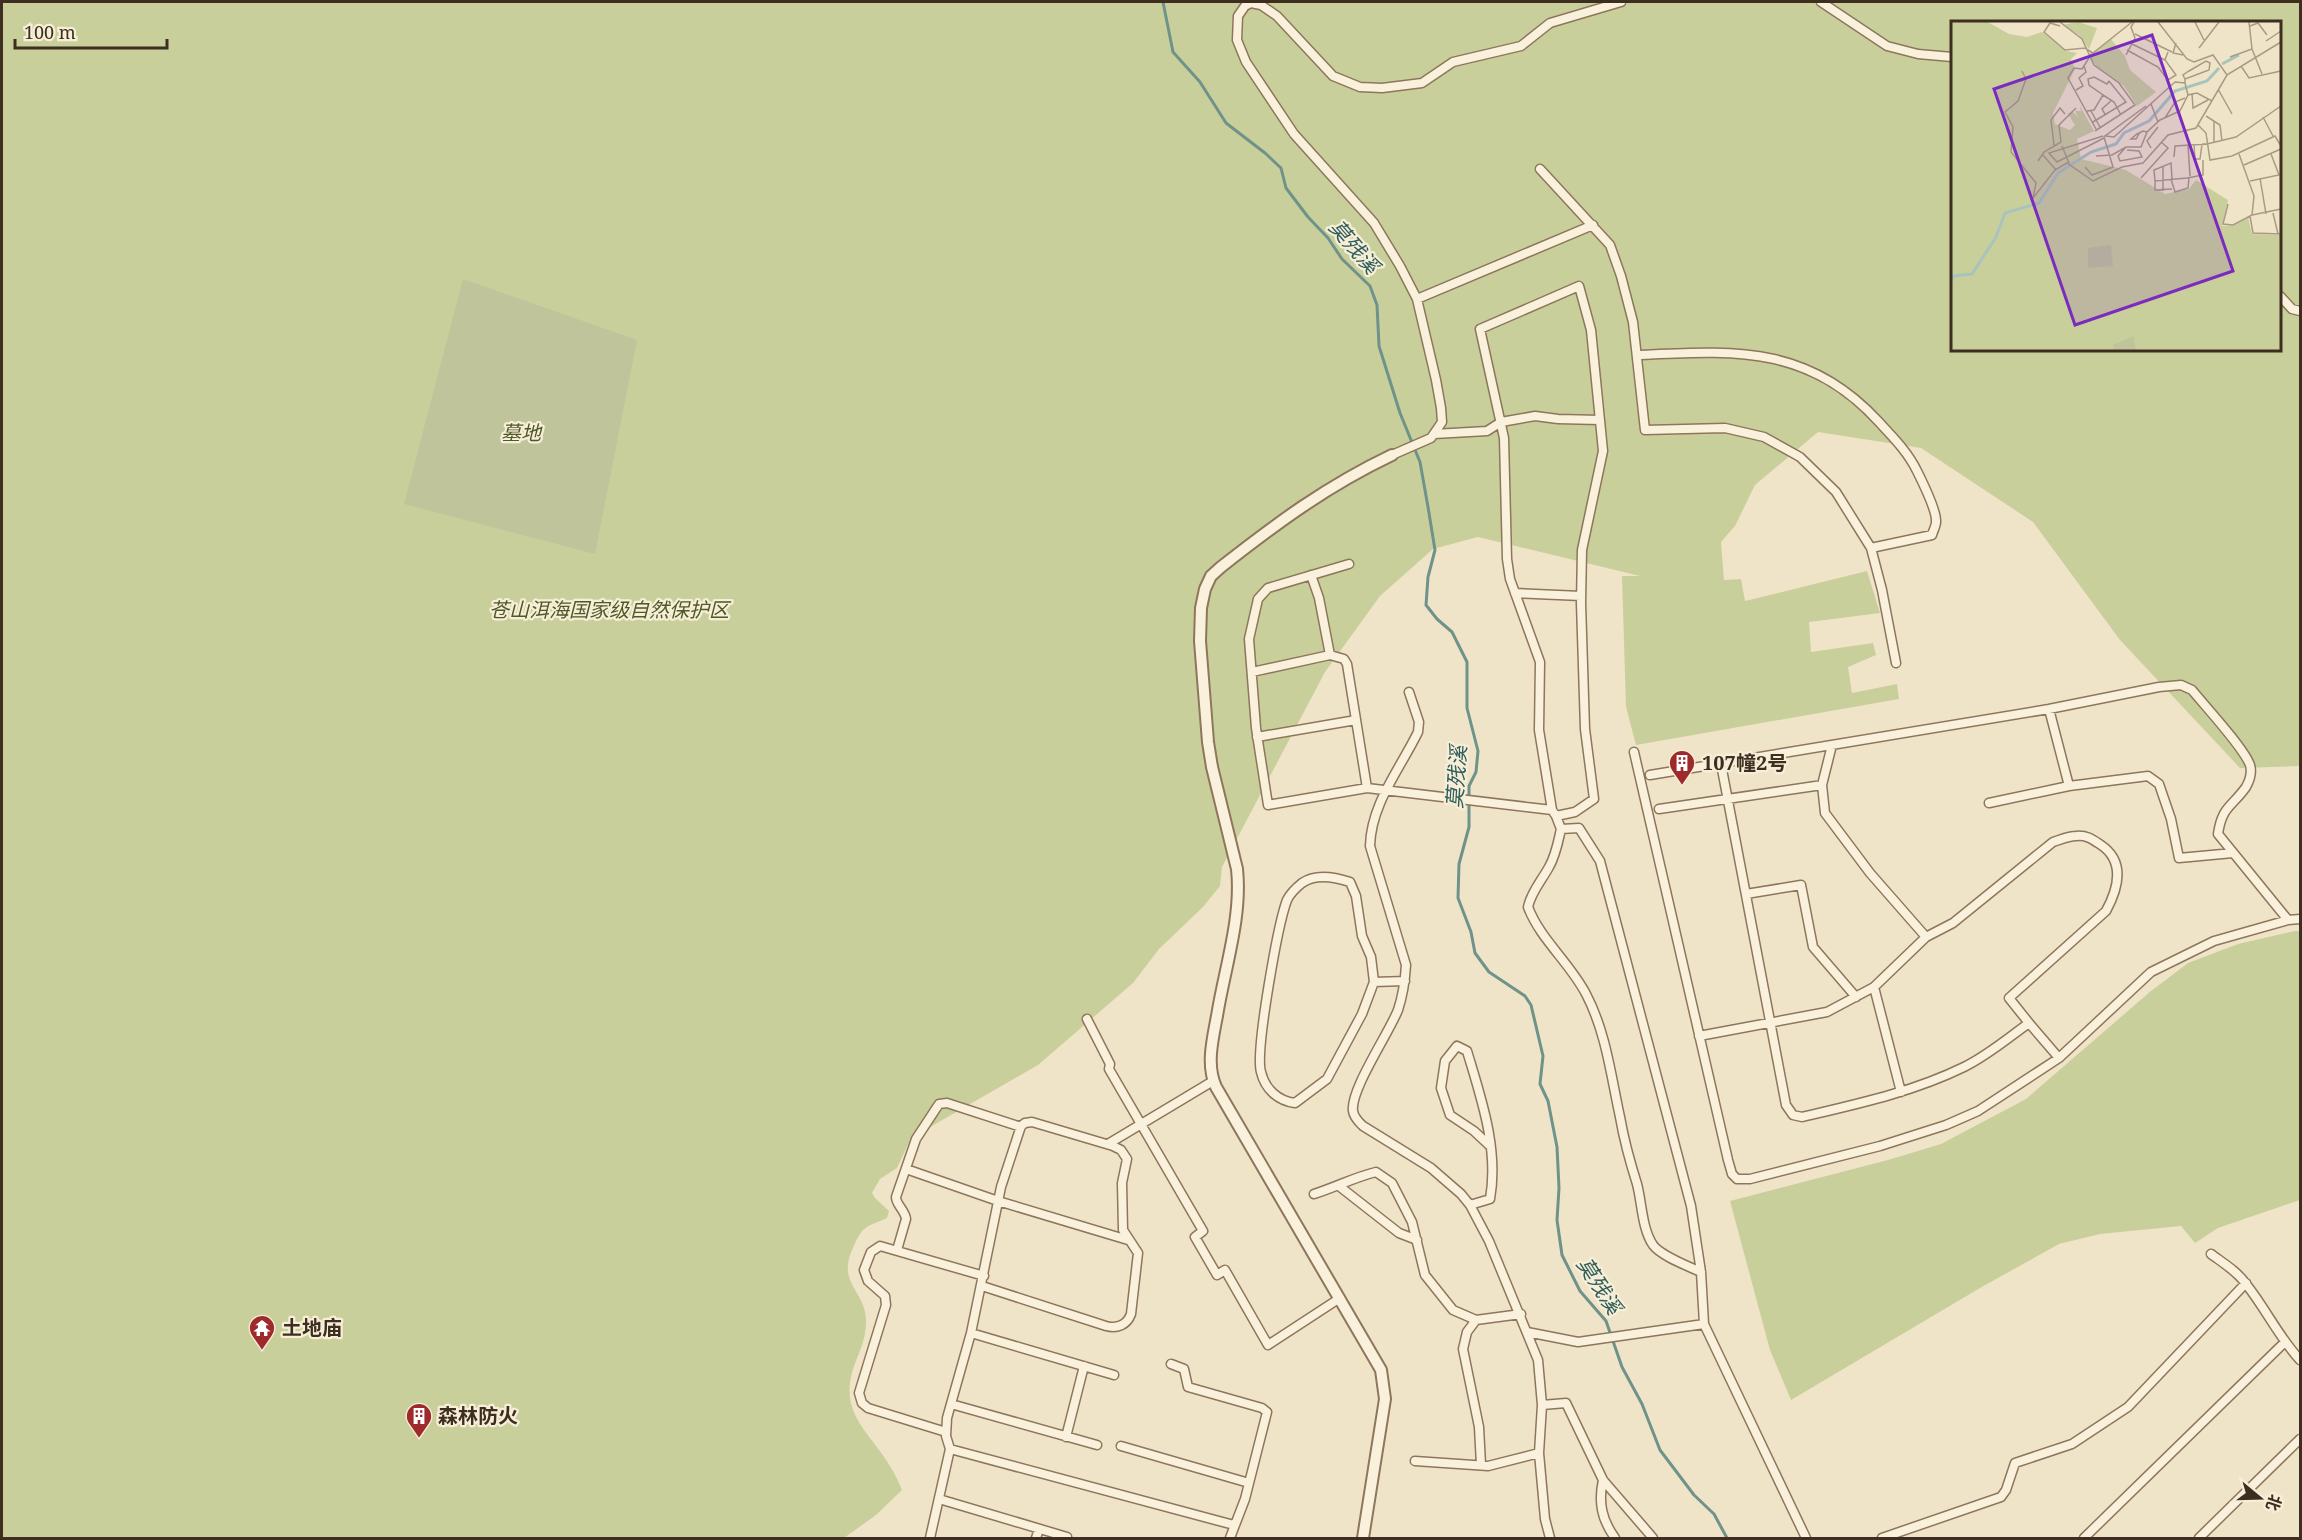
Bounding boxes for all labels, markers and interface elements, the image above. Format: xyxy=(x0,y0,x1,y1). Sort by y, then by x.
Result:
scale bar xyxy=(15,12,166,50)
text: 100 m xyxy=(24,20,76,44)
inset map xyxy=(1951,21,2281,351)
water label: 莫残溪 xyxy=(1324,213,1387,281)
park label: 墓地 xyxy=(501,419,543,446)
park label: 苍山洱海国家级自然保护区 xyxy=(489,596,732,623)
water label: 莫残溪 xyxy=(1440,743,1472,809)
building icon: 107幢2号 xyxy=(1667,748,1697,786)
place label: 107幢2号 xyxy=(1702,749,1787,776)
water label: 莫残溪 xyxy=(1571,1251,1630,1321)
temple icon: 土地庙 xyxy=(247,1313,277,1351)
place label: 土地庙 xyxy=(282,1314,342,1341)
building icon: 森林防火 xyxy=(404,1401,434,1439)
place label: 森林防火 xyxy=(438,1402,518,1429)
north arrow xyxy=(2230,1468,2290,1528)
text: 北 xyxy=(2261,1492,2287,1514)

